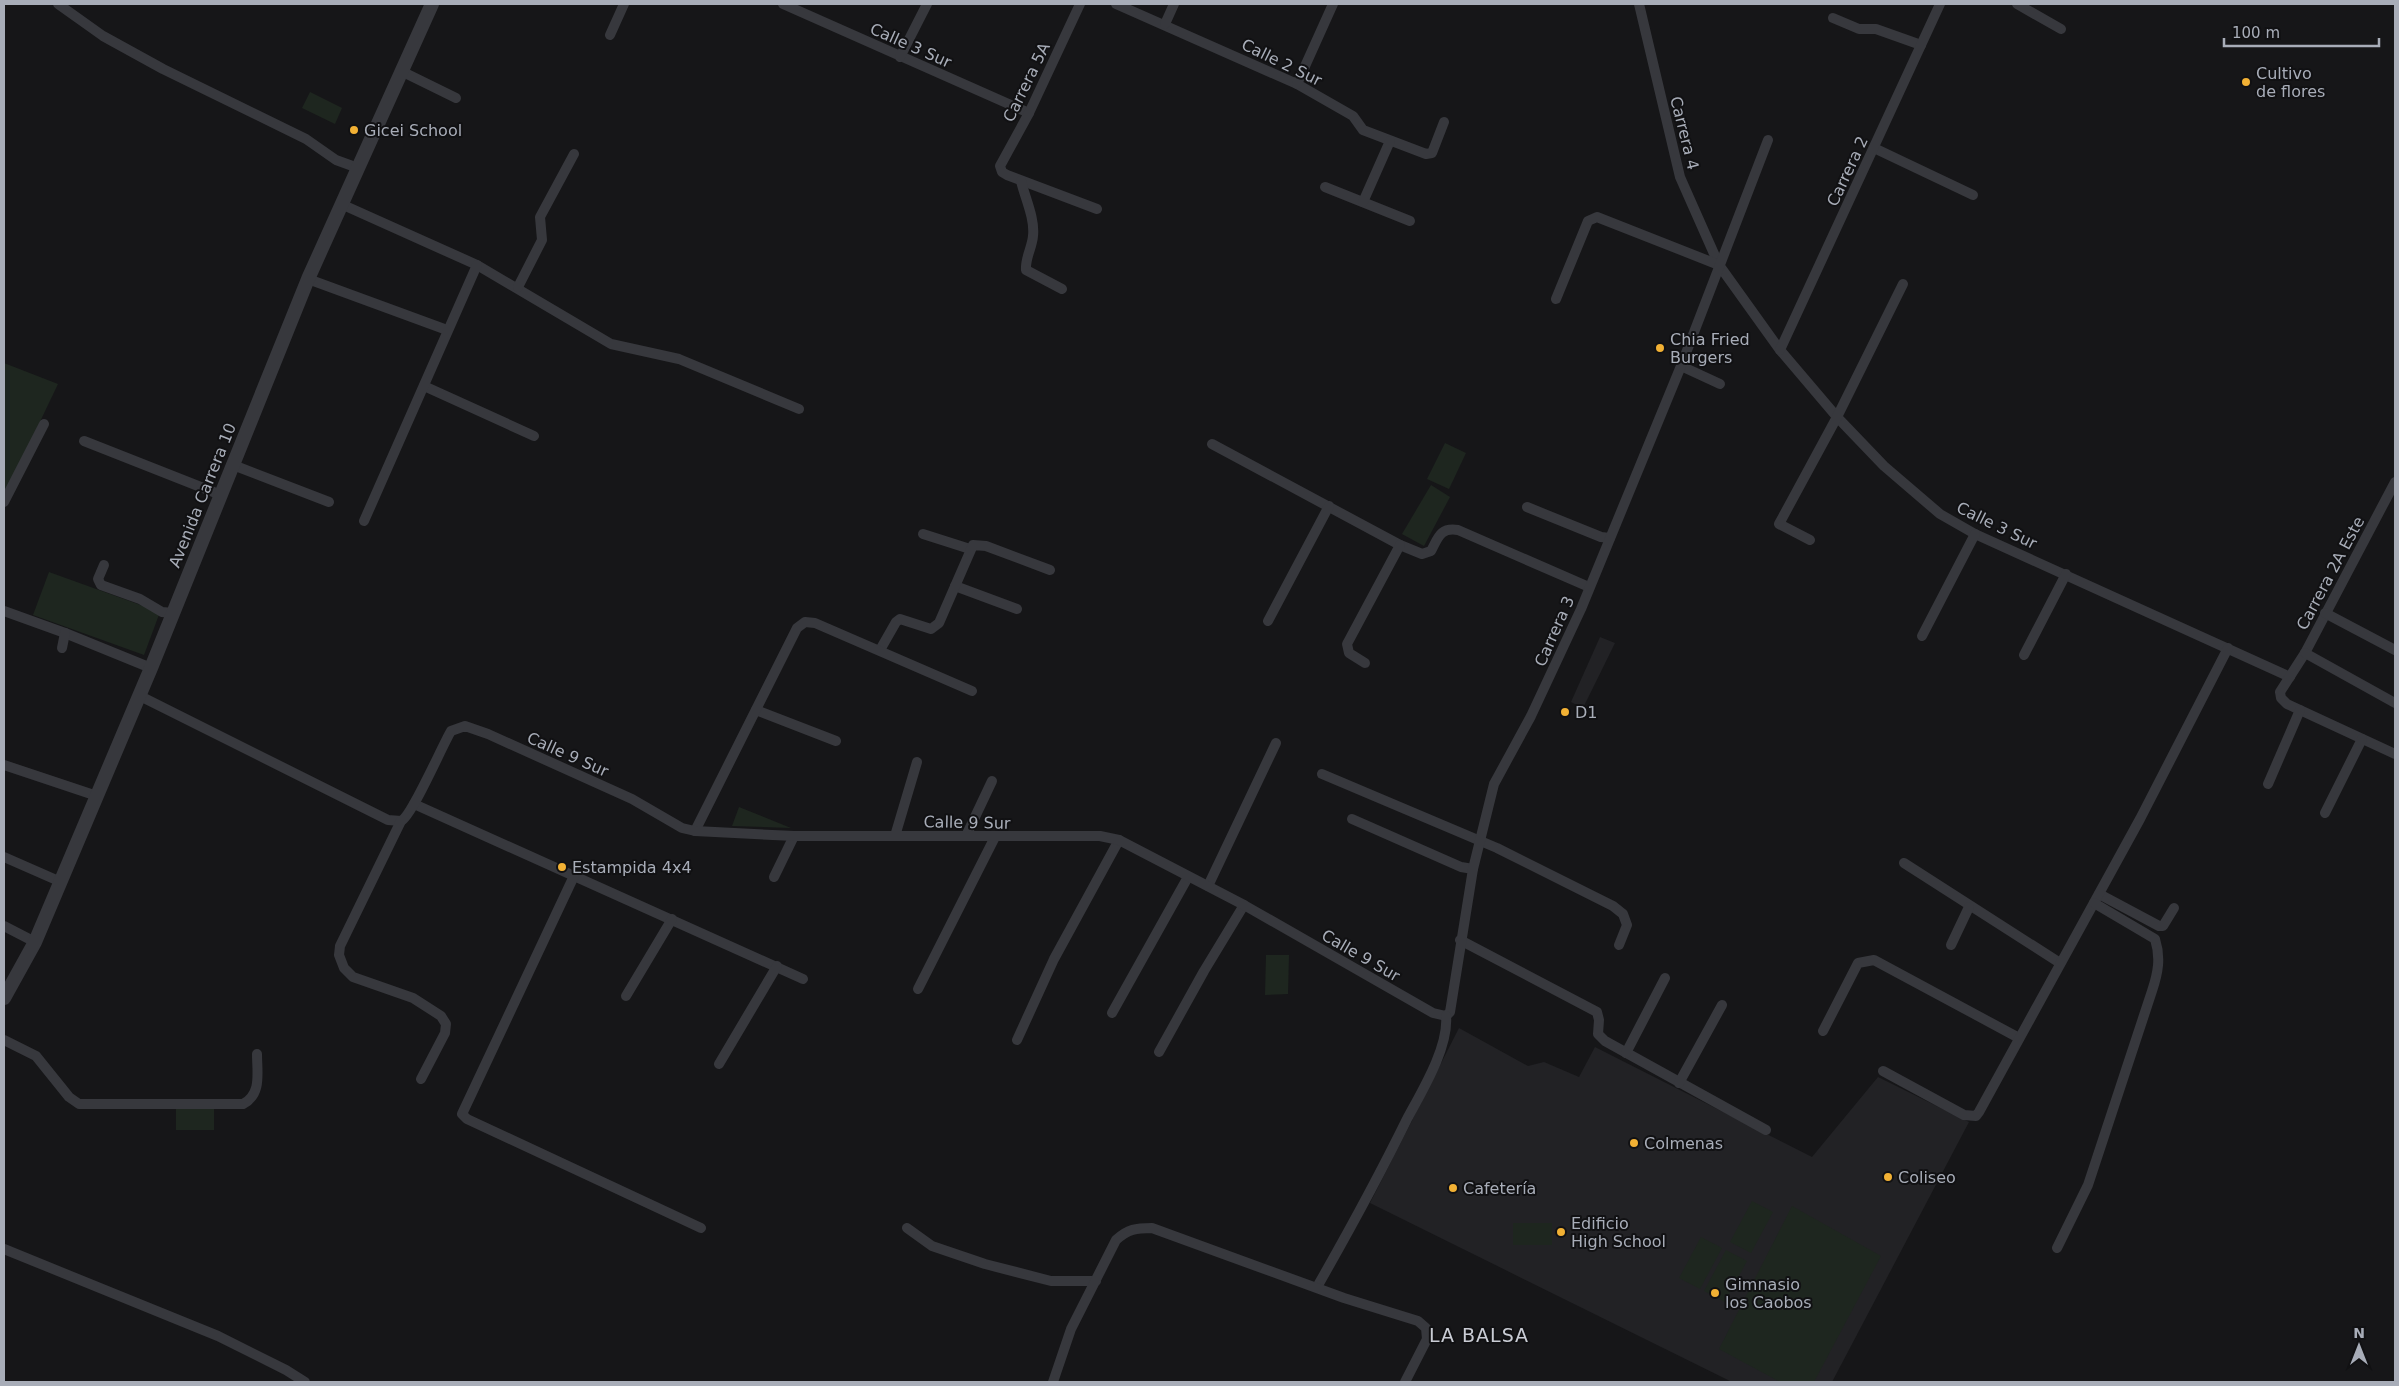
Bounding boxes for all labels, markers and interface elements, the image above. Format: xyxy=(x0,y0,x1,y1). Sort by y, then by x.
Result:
scale bar xyxy=(2224,15,2379,47)
street label: Calle 3 Sur xyxy=(867,19,955,72)
text: 100 m xyxy=(2232,24,2280,42)
street label: Calle 2 Sur xyxy=(1239,35,1325,90)
street label: Carrera 5A xyxy=(999,39,1054,125)
place label: Cultivo de flores xyxy=(2256,64,2325,101)
marker: Cultivo de flores xyxy=(2240,76,2252,88)
street label: Carrera 4 xyxy=(1666,94,1703,172)
place label: Gicei School xyxy=(364,121,462,140)
marker: Gicei School xyxy=(348,124,360,136)
street label: Carrera 2 xyxy=(1823,133,1872,209)
place label: Chia Fried Burgers xyxy=(1670,330,1750,367)
marker: Chia Fried Burgers xyxy=(1654,342,1666,354)
street label: Avenida Carrera 10 xyxy=(165,420,240,570)
street label: Calle 3 Sur xyxy=(1954,498,2040,553)
street label: Carrera 2A Este xyxy=(2293,513,2368,633)
street label: Carrera 3 xyxy=(1531,593,1578,669)
place label: D1 xyxy=(1575,703,1598,722)
marker: D1 xyxy=(1559,706,1571,718)
street label: Calle 9 Sur xyxy=(524,728,612,781)
street label: Calle 9 Sur xyxy=(923,812,1011,833)
place label: Estampida 4x4 xyxy=(572,858,692,877)
marker: Estampida 4x4 xyxy=(556,861,568,873)
street label: Calle 9 Sur xyxy=(1318,925,1404,986)
place label: Colmenas xyxy=(1644,1134,1723,1153)
marker: Colmenas xyxy=(1628,1137,1640,1149)
place label: Coliseo xyxy=(1898,1168,1956,1187)
marker: Coliseo xyxy=(1882,1171,1894,1183)
place label: Cafetería xyxy=(1463,1179,1536,1198)
marker: Cafetería xyxy=(1447,1182,1459,1194)
place label: Edificio High School xyxy=(1571,1214,1666,1251)
marker: Edificio High School xyxy=(1555,1226,1567,1238)
place label: Gimnasio los Caobos xyxy=(1725,1275,1812,1312)
marker: Gimnasio los Caobos xyxy=(1709,1287,1721,1299)
north arrow xyxy=(2334,1321,2384,1371)
district label: LA BALSA xyxy=(1429,1324,1529,1346)
text: N xyxy=(2353,1325,2365,1341)

